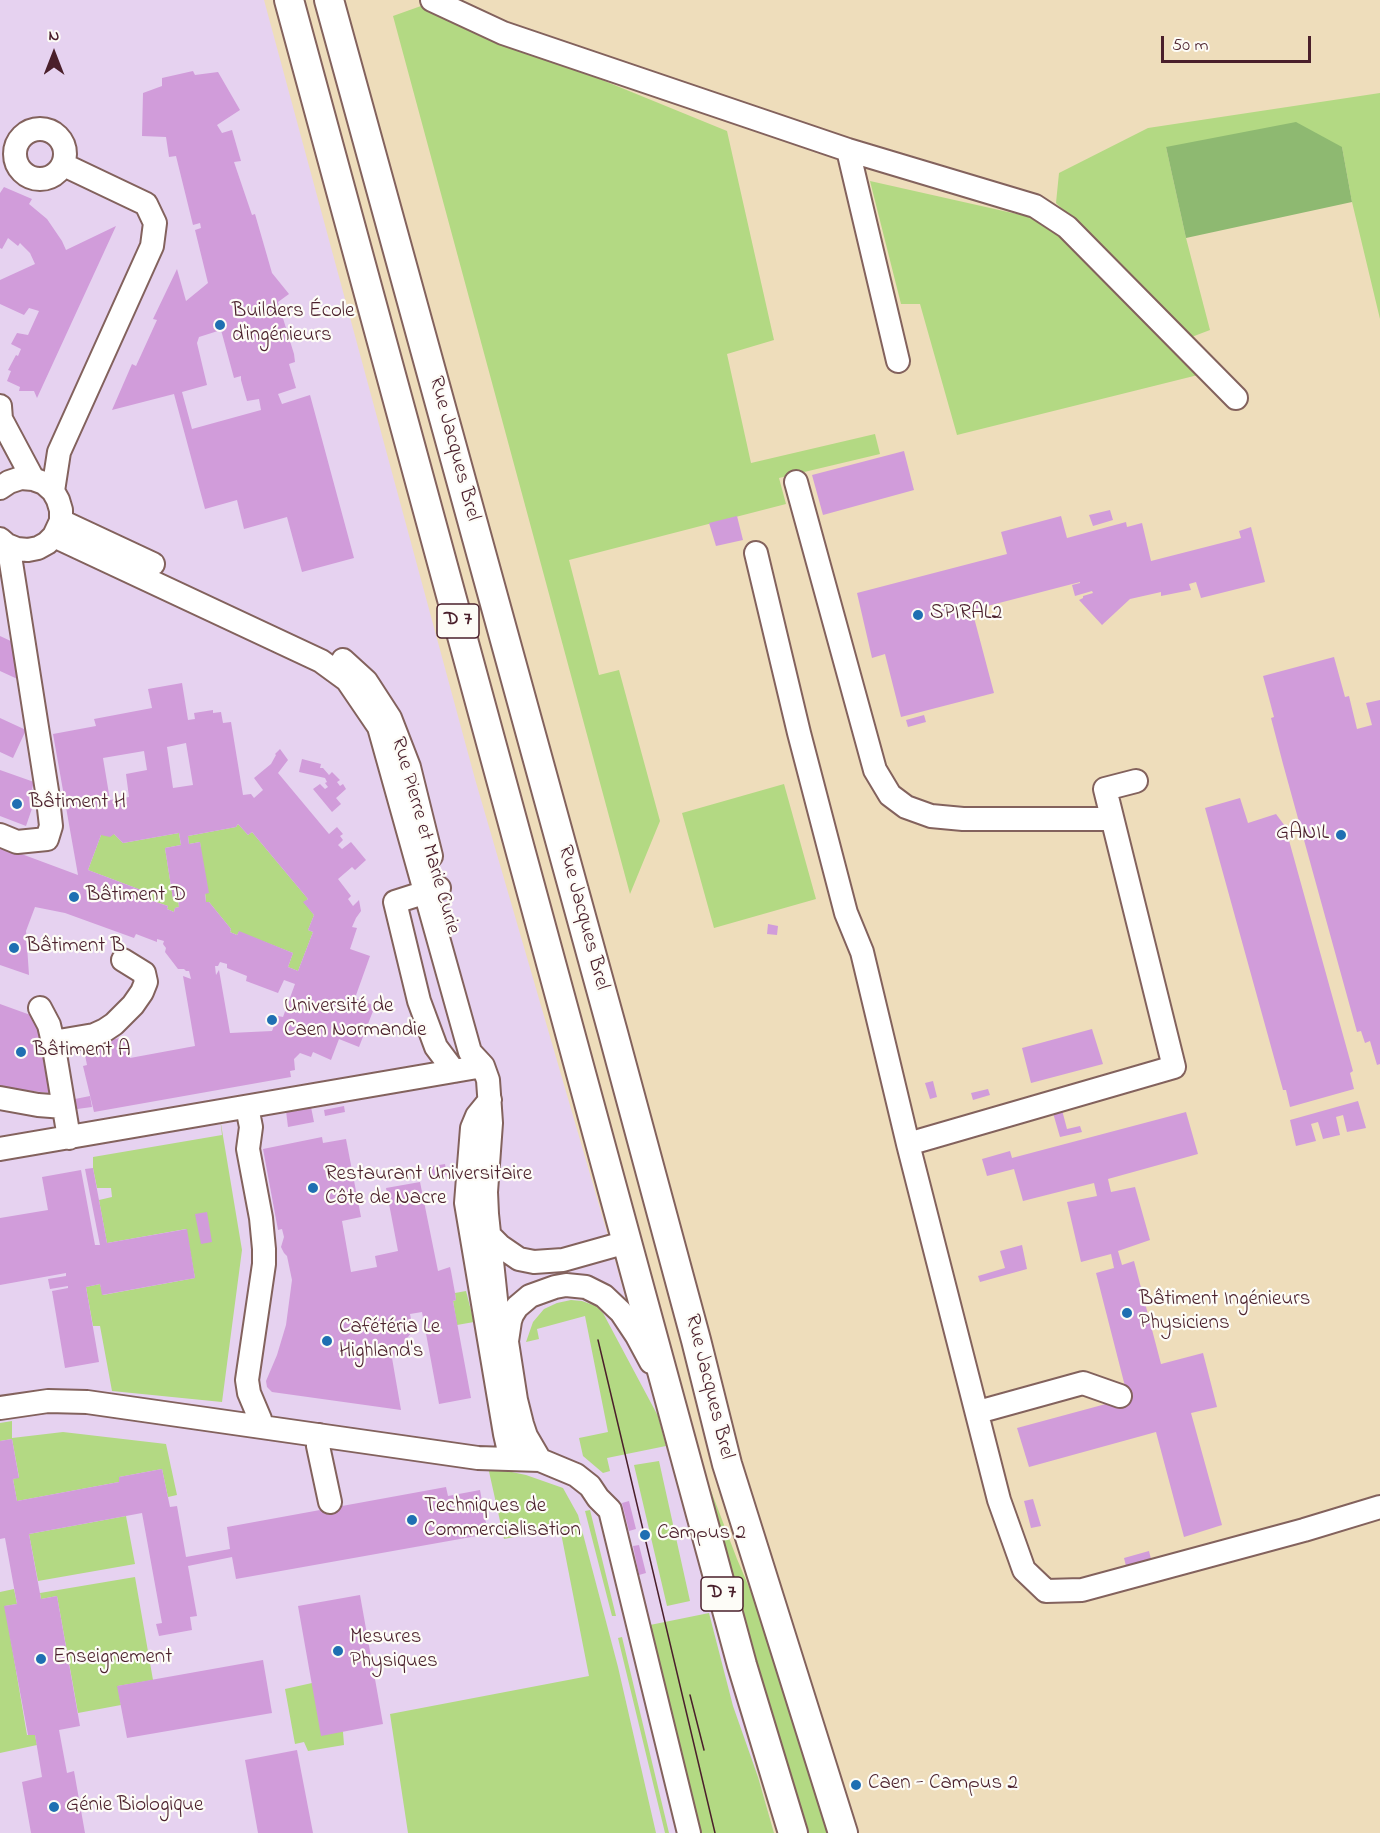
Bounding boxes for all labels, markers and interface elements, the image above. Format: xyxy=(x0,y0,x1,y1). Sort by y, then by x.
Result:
north arrow xyxy=(24,24,84,84)
text: N xyxy=(49,24,59,48)
scale bar xyxy=(1164,24,1314,62)
text: 50 m xyxy=(1172,33,1209,59)
place label: Builders École d'ingénieurs xyxy=(232,300,354,350)
marker: Builders École d'ingénieurs xyxy=(213,318,227,332)
street label: Rue Jacques Brel xyxy=(422,374,484,524)
place label: SPIRAL2 xyxy=(930,602,1002,628)
road number: D 7 xyxy=(437,604,479,638)
marker: SPIRAL2 xyxy=(911,608,925,622)
street label: Rue Pierre et Marie Curie xyxy=(384,735,464,937)
place label: Bâtiment H xyxy=(29,791,126,817)
marker: Bâtiment H xyxy=(10,797,24,811)
place label: GANIL xyxy=(1276,822,1329,848)
marker: GANIL xyxy=(1334,828,1348,842)
street label: Rue Jacques Brel xyxy=(551,843,613,993)
place label: Bâtiment D xyxy=(86,884,186,910)
marker: Bâtiment D xyxy=(67,890,81,904)
place label: Bâtiment B xyxy=(26,935,125,961)
marker: Bâtiment B xyxy=(7,941,21,955)
place label: Université de Caen Normandie xyxy=(284,995,426,1045)
marker: Université de Caen Normandie xyxy=(265,1013,279,1027)
place label: Bâtiment A xyxy=(33,1039,131,1065)
marker: Bâtiment A xyxy=(14,1045,28,1059)
place label: Restaurant Universitaire Côte de Nacre xyxy=(325,1163,532,1213)
marker: Restaurant Universitaire Côte de Nacre xyxy=(306,1181,320,1195)
place label: Bâtiment Ingénieurs Physiciens xyxy=(1139,1288,1311,1338)
marker: Bâtiment Ingénieurs Physiciens xyxy=(1120,1306,1134,1320)
street label: Rue Jacques Brel xyxy=(678,1312,738,1462)
place label: Cafétéria Le Highland's xyxy=(339,1316,440,1366)
marker: Cafétéria Le Highland's xyxy=(320,1334,334,1348)
place label: Techniques de Commercialisation xyxy=(424,1495,581,1545)
marker: Techniques de Commercialisation xyxy=(405,1513,419,1527)
place label: Campus 2 xyxy=(657,1522,746,1548)
marker: Campus 2 xyxy=(638,1528,652,1542)
road number: D 7 xyxy=(701,1577,743,1611)
place label: Mesures Physiques xyxy=(350,1626,438,1676)
marker: Mesures Physiques xyxy=(331,1644,345,1658)
place label: Enseignement xyxy=(53,1646,172,1672)
marker: Enseignement xyxy=(34,1652,48,1666)
place label: Caen - Campus 2 xyxy=(868,1772,1018,1798)
marker: Caen - Campus 2 xyxy=(849,1778,863,1792)
place label: Génie Biologique xyxy=(66,1794,203,1820)
marker: Génie Biologique xyxy=(47,1800,61,1814)

